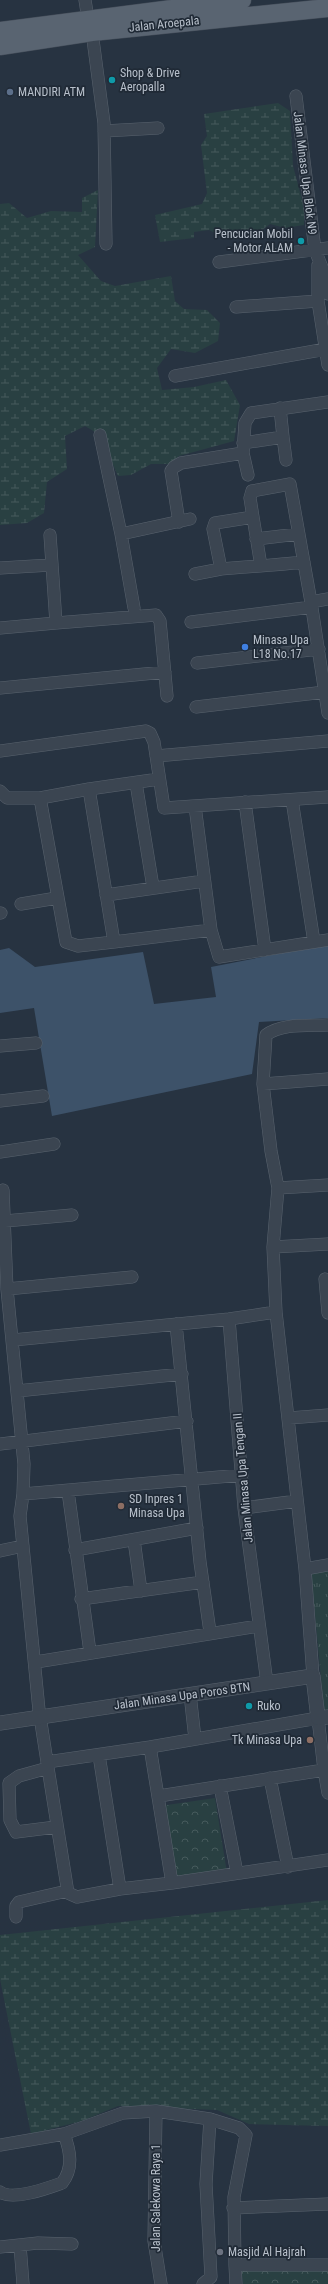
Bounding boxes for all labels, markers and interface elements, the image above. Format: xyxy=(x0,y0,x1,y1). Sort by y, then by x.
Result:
street label: Jalan Aroepala xyxy=(128,13,200,35)
place label: Shop & Drive Aeropalla xyxy=(120,66,180,94)
marker: Shop & Drive Aeropalla xyxy=(107,75,117,85)
place label: MANDIRI ATM xyxy=(18,85,85,99)
marker: MANDIRI ATM xyxy=(5,87,15,97)
street label: Jalan Minasa Upa Blok N9 xyxy=(290,111,320,235)
place label: Pencucian Mobil - Motor ALAM xyxy=(215,227,293,255)
marker: Pencucian Mobil - Motor ALAM xyxy=(296,236,306,246)
place label: Minasa Upa L18 No.17 xyxy=(253,633,309,661)
marker: Minasa Upa L18 No.17 xyxy=(240,642,250,652)
street label: Jalan Minasa Upa Tengan II xyxy=(230,1413,256,1543)
place label: SD Inpres 1 Minasa Upa xyxy=(129,1492,185,1520)
marker: SD Inpres 1 Minasa Upa xyxy=(116,1501,126,1511)
street label: Jalan Minasa Upa Poros BTN xyxy=(113,1679,251,1713)
place label: Ruko xyxy=(257,1699,281,1713)
marker: Ruko xyxy=(244,1701,254,1711)
place label: Tk Minasa Upa xyxy=(232,1733,302,1747)
marker: Tk Minasa Upa xyxy=(305,1735,315,1745)
street label: Jalan Salekowa Raya 1 xyxy=(149,2144,163,2252)
place label: Masjid Al Hajrah xyxy=(228,2245,306,2259)
marker: Masjid Al Hajrah xyxy=(215,2247,225,2257)

